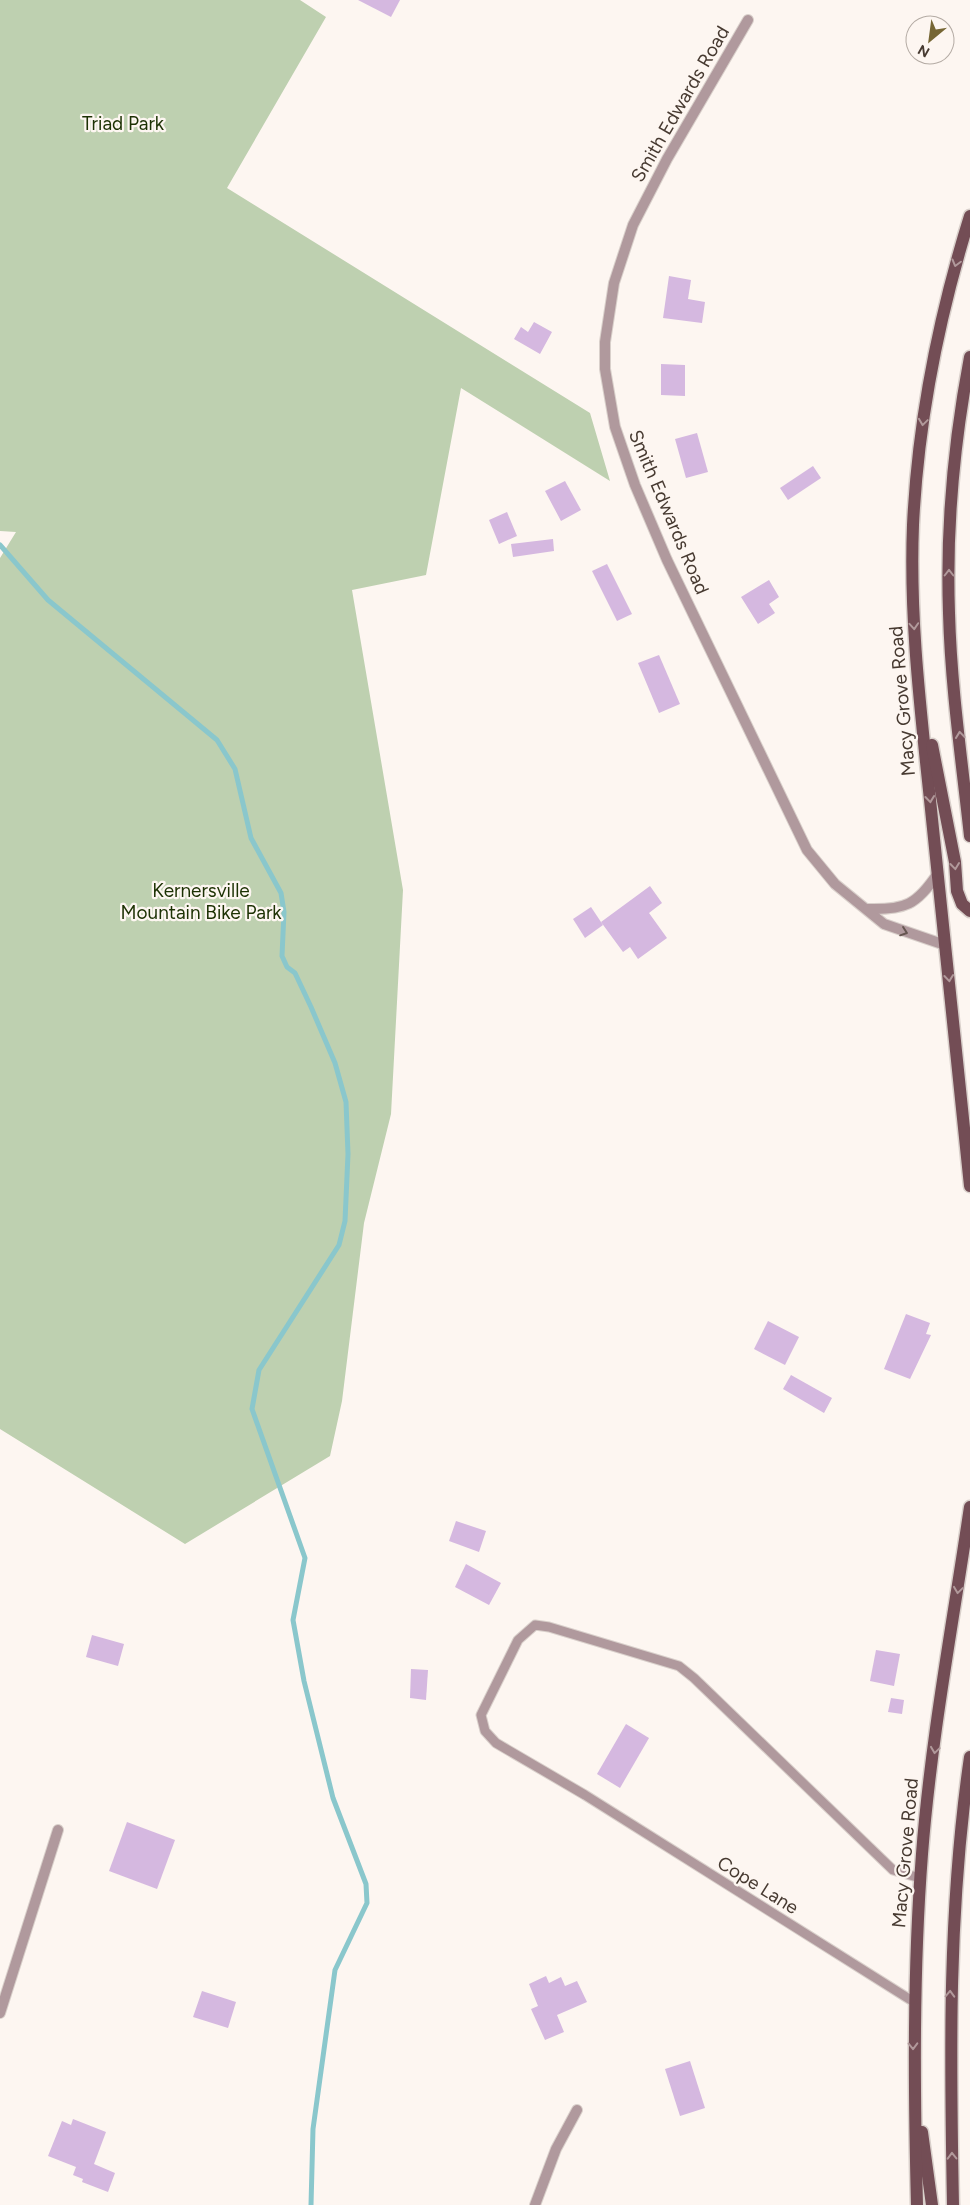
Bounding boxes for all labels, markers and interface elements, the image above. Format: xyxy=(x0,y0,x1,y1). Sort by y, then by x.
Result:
north arrow xyxy=(905,15,955,65)
street label: Smith Edwards Road xyxy=(626,22,734,186)
text: N xyxy=(915,41,933,61)
park label: Triad Park xyxy=(82,112,165,135)
one-way arrow xyxy=(951,258,962,267)
one-way arrow xyxy=(918,417,928,426)
street label: Smith Edwards Road xyxy=(624,426,714,598)
one-way arrow xyxy=(944,569,954,577)
one-way arrow xyxy=(908,622,919,630)
street label: Macy Grove Road xyxy=(884,625,920,777)
one-way arrow xyxy=(954,731,965,739)
one-way arrow xyxy=(924,796,935,804)
one-way arrow xyxy=(949,863,960,871)
park label: Kernersville Mountain Bike Park xyxy=(120,879,282,924)
one-way arrow xyxy=(899,926,908,936)
one-way arrow xyxy=(943,975,954,983)
one-way arrow xyxy=(953,1586,964,1594)
one-way arrow xyxy=(930,1746,940,1755)
street label: Macy Grove Road xyxy=(887,1777,923,1929)
street label: Cope Lane xyxy=(713,1851,803,1919)
one-way arrow xyxy=(945,1990,955,1998)
one-way arrow xyxy=(908,2042,919,2050)
one-way arrow xyxy=(947,2152,957,2160)

